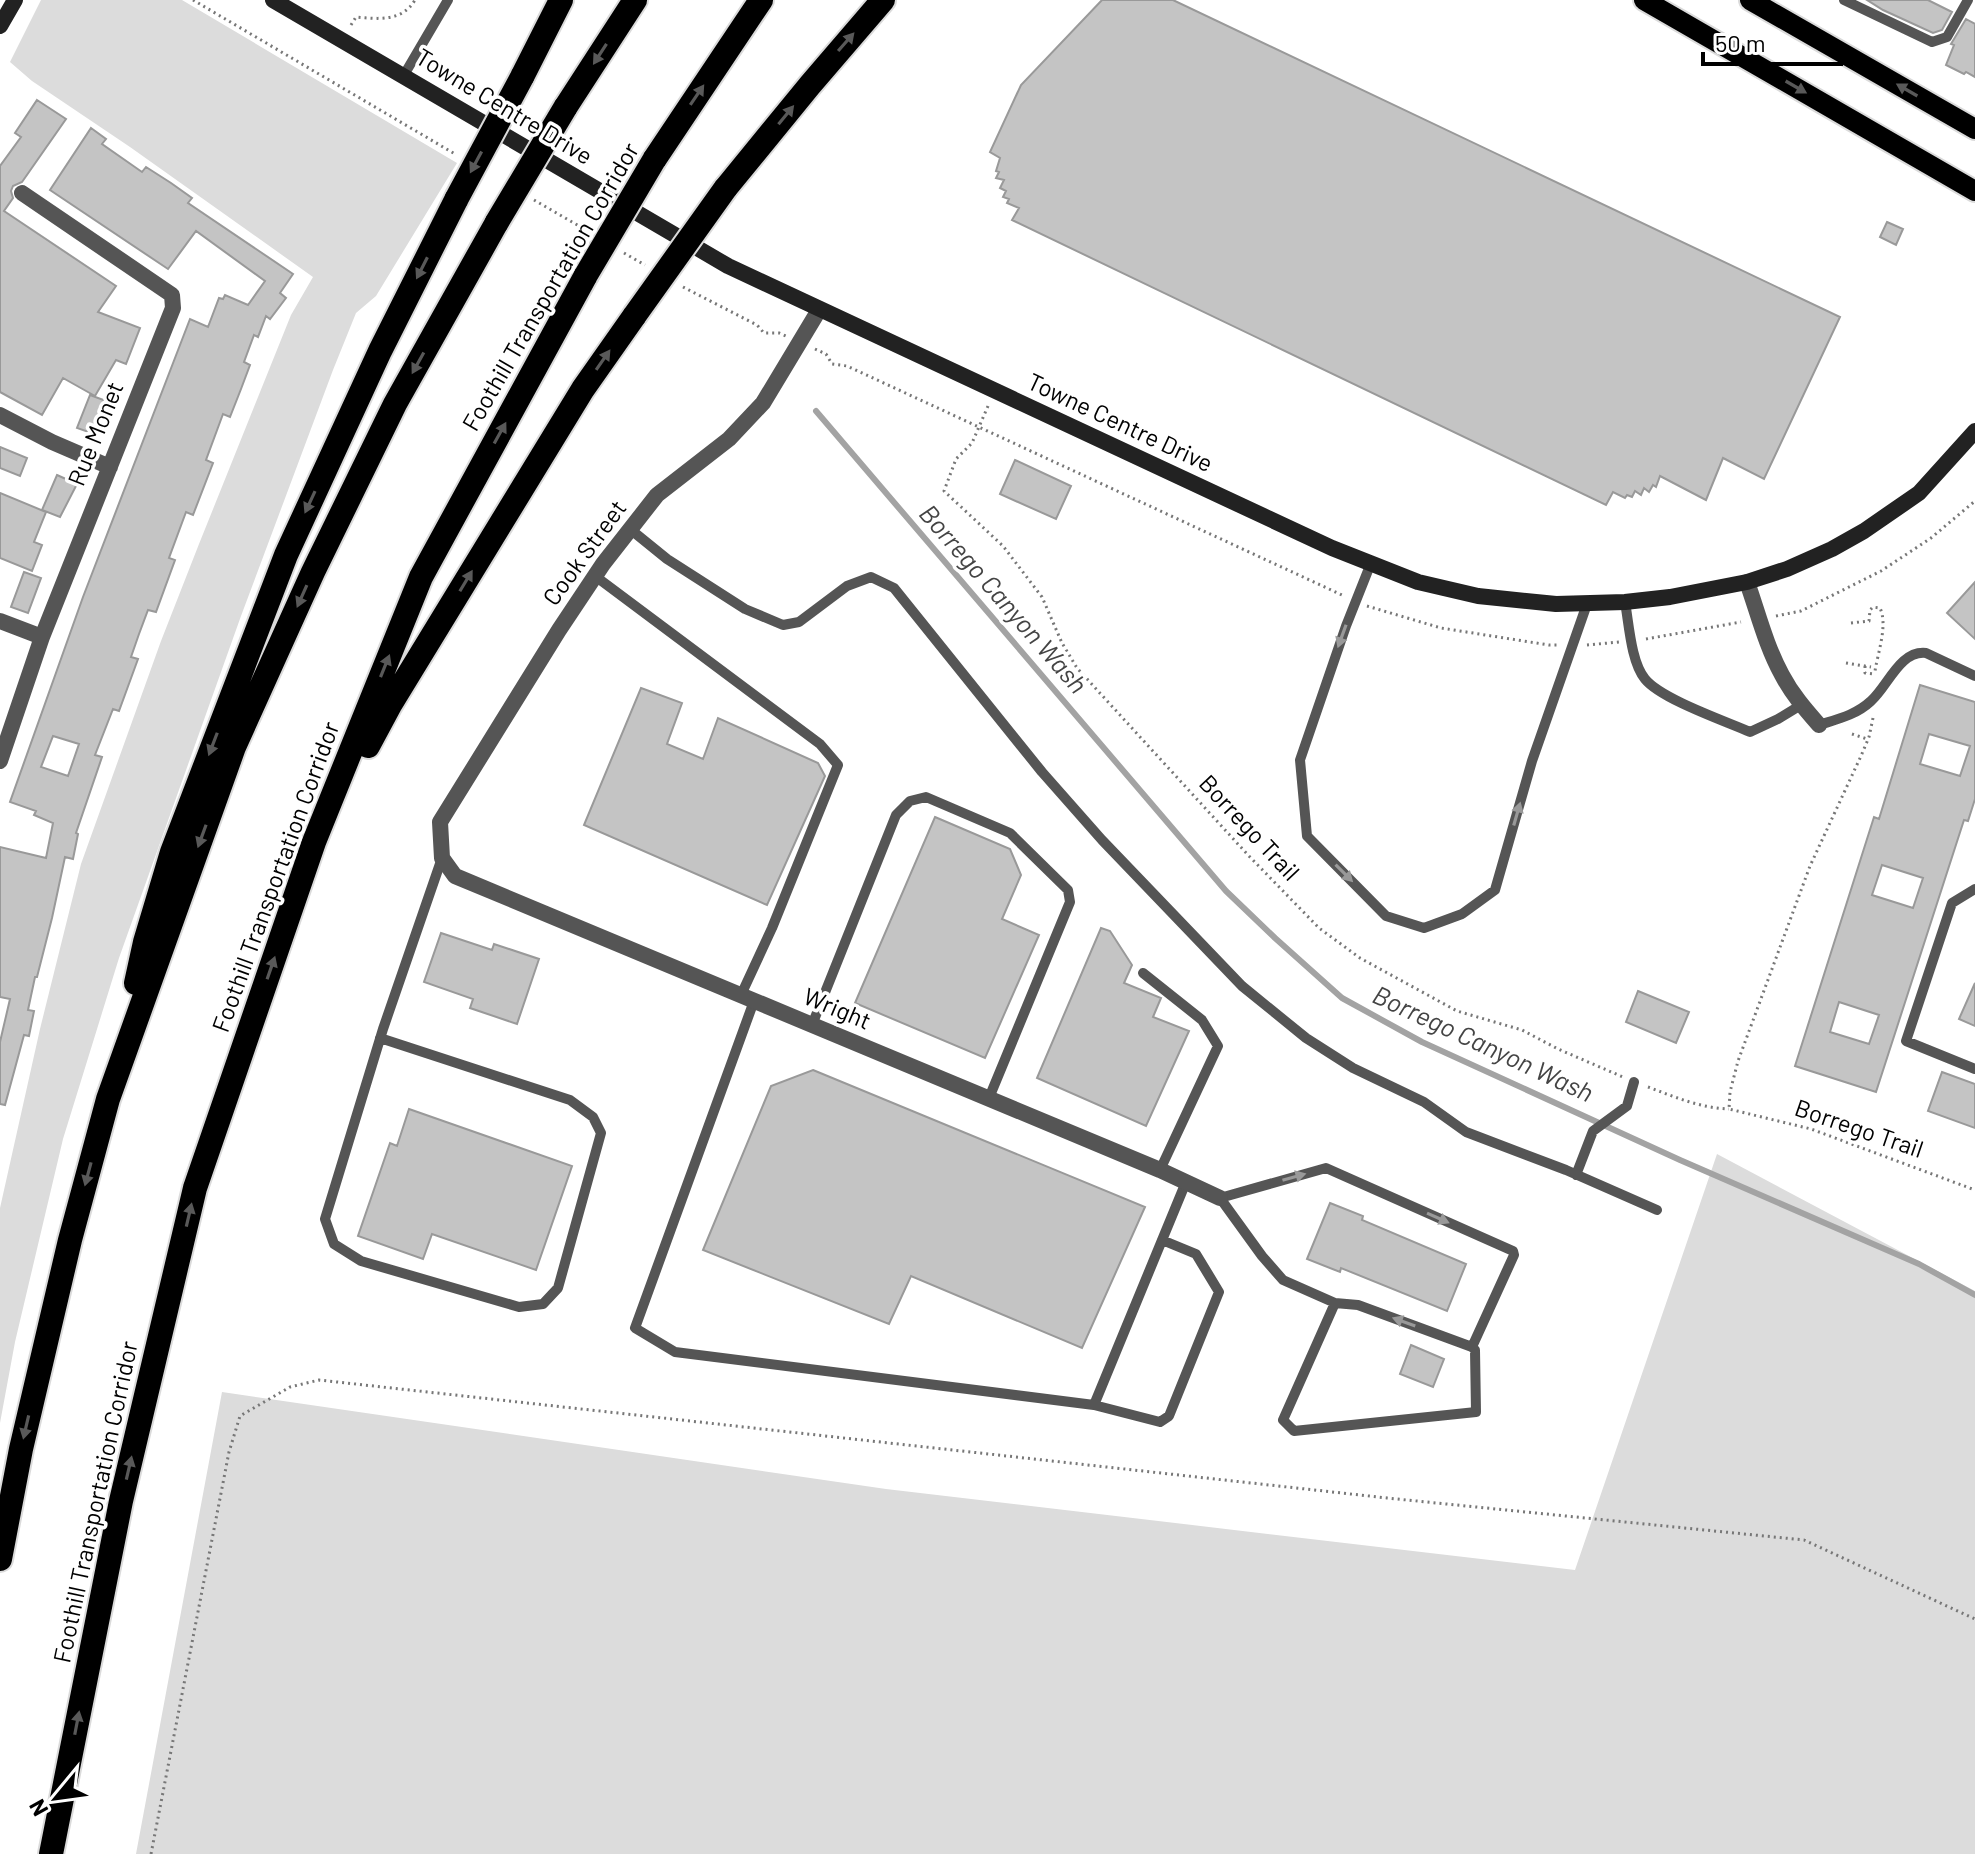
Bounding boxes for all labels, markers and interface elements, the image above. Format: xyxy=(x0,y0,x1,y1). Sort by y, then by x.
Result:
scale bar xyxy=(1703,16,1841,66)
text: 50 m xyxy=(1715,28,1766,57)
one-way arrow xyxy=(837,33,854,53)
street label: Towne Centre Drive xyxy=(411,42,598,170)
one-way arrow xyxy=(593,43,608,65)
one-way arrow xyxy=(1784,80,1807,94)
one-way arrow xyxy=(1896,83,1918,97)
one-way arrow xyxy=(690,85,705,106)
one-way arrow xyxy=(777,105,793,125)
street label: Foothill Transportation Corridor xyxy=(455,137,644,436)
one-way arrow xyxy=(470,151,483,174)
one-way arrow xyxy=(415,256,429,279)
one-way arrow xyxy=(595,350,610,371)
one-way arrow xyxy=(411,352,425,374)
street label: Towne Centre Drive xyxy=(1023,366,1218,477)
street label: Rue Monet xyxy=(61,377,129,490)
one-way arrow xyxy=(493,422,507,444)
one-way arrow xyxy=(303,491,317,514)
street label: Cook Street xyxy=(536,494,632,610)
water label: Borrego Canyon Wash xyxy=(914,497,1095,699)
one-way arrow xyxy=(458,570,472,592)
one-way arrow xyxy=(296,584,309,608)
one-way arrow xyxy=(1335,624,1348,648)
one-way arrow xyxy=(379,654,392,678)
street label: Foothill Transportation Corridor xyxy=(205,717,344,1036)
one-way arrow xyxy=(207,732,220,756)
street label: Borrego Trail xyxy=(1194,768,1306,886)
one-way arrow xyxy=(1511,801,1524,825)
one-way arrow xyxy=(195,824,208,848)
one-way arrow xyxy=(1334,863,1353,882)
one-way arrow xyxy=(265,956,277,980)
water label: Borrego Canyon Wash xyxy=(1368,978,1599,1107)
street label: Wright xyxy=(800,981,876,1035)
street label: Borrego Trail xyxy=(1791,1092,1928,1163)
one-way arrow xyxy=(81,1162,93,1187)
one-way arrow xyxy=(1283,1170,1307,1183)
one-way arrow xyxy=(183,1202,196,1227)
one-way arrow xyxy=(1427,1211,1450,1224)
one-way arrow xyxy=(1392,1315,1416,1328)
street label: Foothill Transportation Corridor xyxy=(46,1338,143,1665)
one-way arrow xyxy=(20,1415,32,1440)
one-way arrow xyxy=(123,1455,136,1480)
one-way arrow xyxy=(72,1710,84,1735)
north arrow xyxy=(16,1758,96,1838)
text: N xyxy=(23,1795,53,1821)

